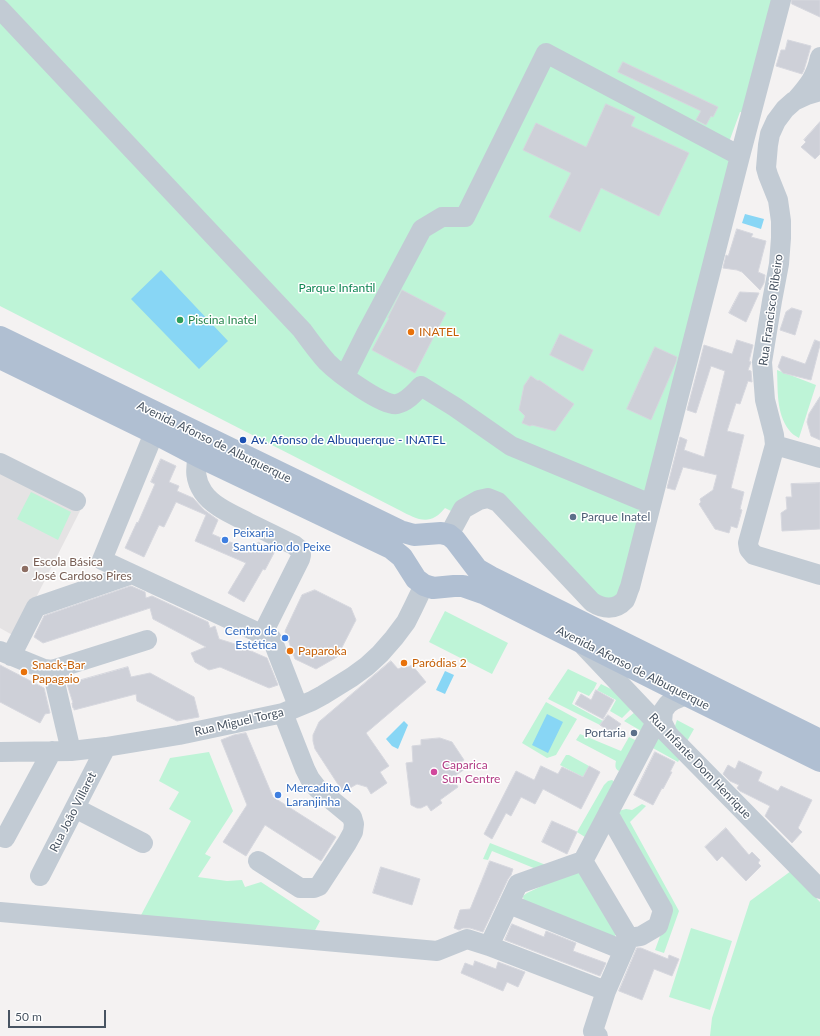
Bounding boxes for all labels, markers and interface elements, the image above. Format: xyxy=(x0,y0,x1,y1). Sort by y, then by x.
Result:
street label: Rua Francisco Ribeiro xyxy=(756,253,786,367)
park label: Parque Infantil xyxy=(299,281,375,295)
place label: Piscina Inatel xyxy=(188,313,257,327)
marker: Piscina Inatel xyxy=(175,315,185,325)
place label: INATEL xyxy=(419,325,459,339)
marker: INATEL xyxy=(406,327,416,337)
street label: Avenida Afonso de Albuquerque xyxy=(135,398,293,486)
place label: Av. Afonso de Albuquerque - INATEL xyxy=(251,433,445,447)
marker: Av. Afonso de Albuquerque - INATEL xyxy=(238,435,248,445)
place label: Parque Inatel xyxy=(581,510,650,524)
marker: Parque Inatel xyxy=(568,512,578,522)
place label: Peixaria Santuario do Peixe xyxy=(233,526,331,554)
marker: Peixaria Santuario do Peixe xyxy=(220,535,230,545)
place label: Escola Básica José Cardoso Pires xyxy=(33,555,132,583)
marker: Escola Básica José Cardoso Pires xyxy=(20,564,30,574)
street label: Avenida Afonso de Albuquerque xyxy=(554,623,712,713)
place label: Centro de Estética xyxy=(225,624,277,652)
marker: Centro de Estética xyxy=(280,633,290,643)
place label: Paparoka xyxy=(298,644,347,658)
marker: Paparoka xyxy=(285,646,295,656)
place label: Paródias 2 xyxy=(412,656,467,670)
place label: Snack-Bar Papagaio xyxy=(32,658,85,686)
marker: Paródias 2 xyxy=(399,658,409,668)
marker: Snack-Bar Papagaio xyxy=(19,667,29,677)
street label: Rua Miguel Torga xyxy=(193,705,285,739)
street label: Rua Infante Dom Henrique xyxy=(646,710,754,822)
place label: Portaria xyxy=(584,726,626,740)
marker: Portaria xyxy=(629,728,639,738)
place label: Caparica Sun Centre xyxy=(442,758,500,786)
marker: Caparica Sun Centre xyxy=(429,767,439,777)
street label: Rua João Villaret xyxy=(47,770,99,854)
place label: Mercadito A Laranjinha xyxy=(286,781,351,809)
marker: Mercadito A Laranjinha xyxy=(273,790,283,800)
scale bar xyxy=(10,1002,108,1028)
text: 50 m xyxy=(15,1009,42,1024)

